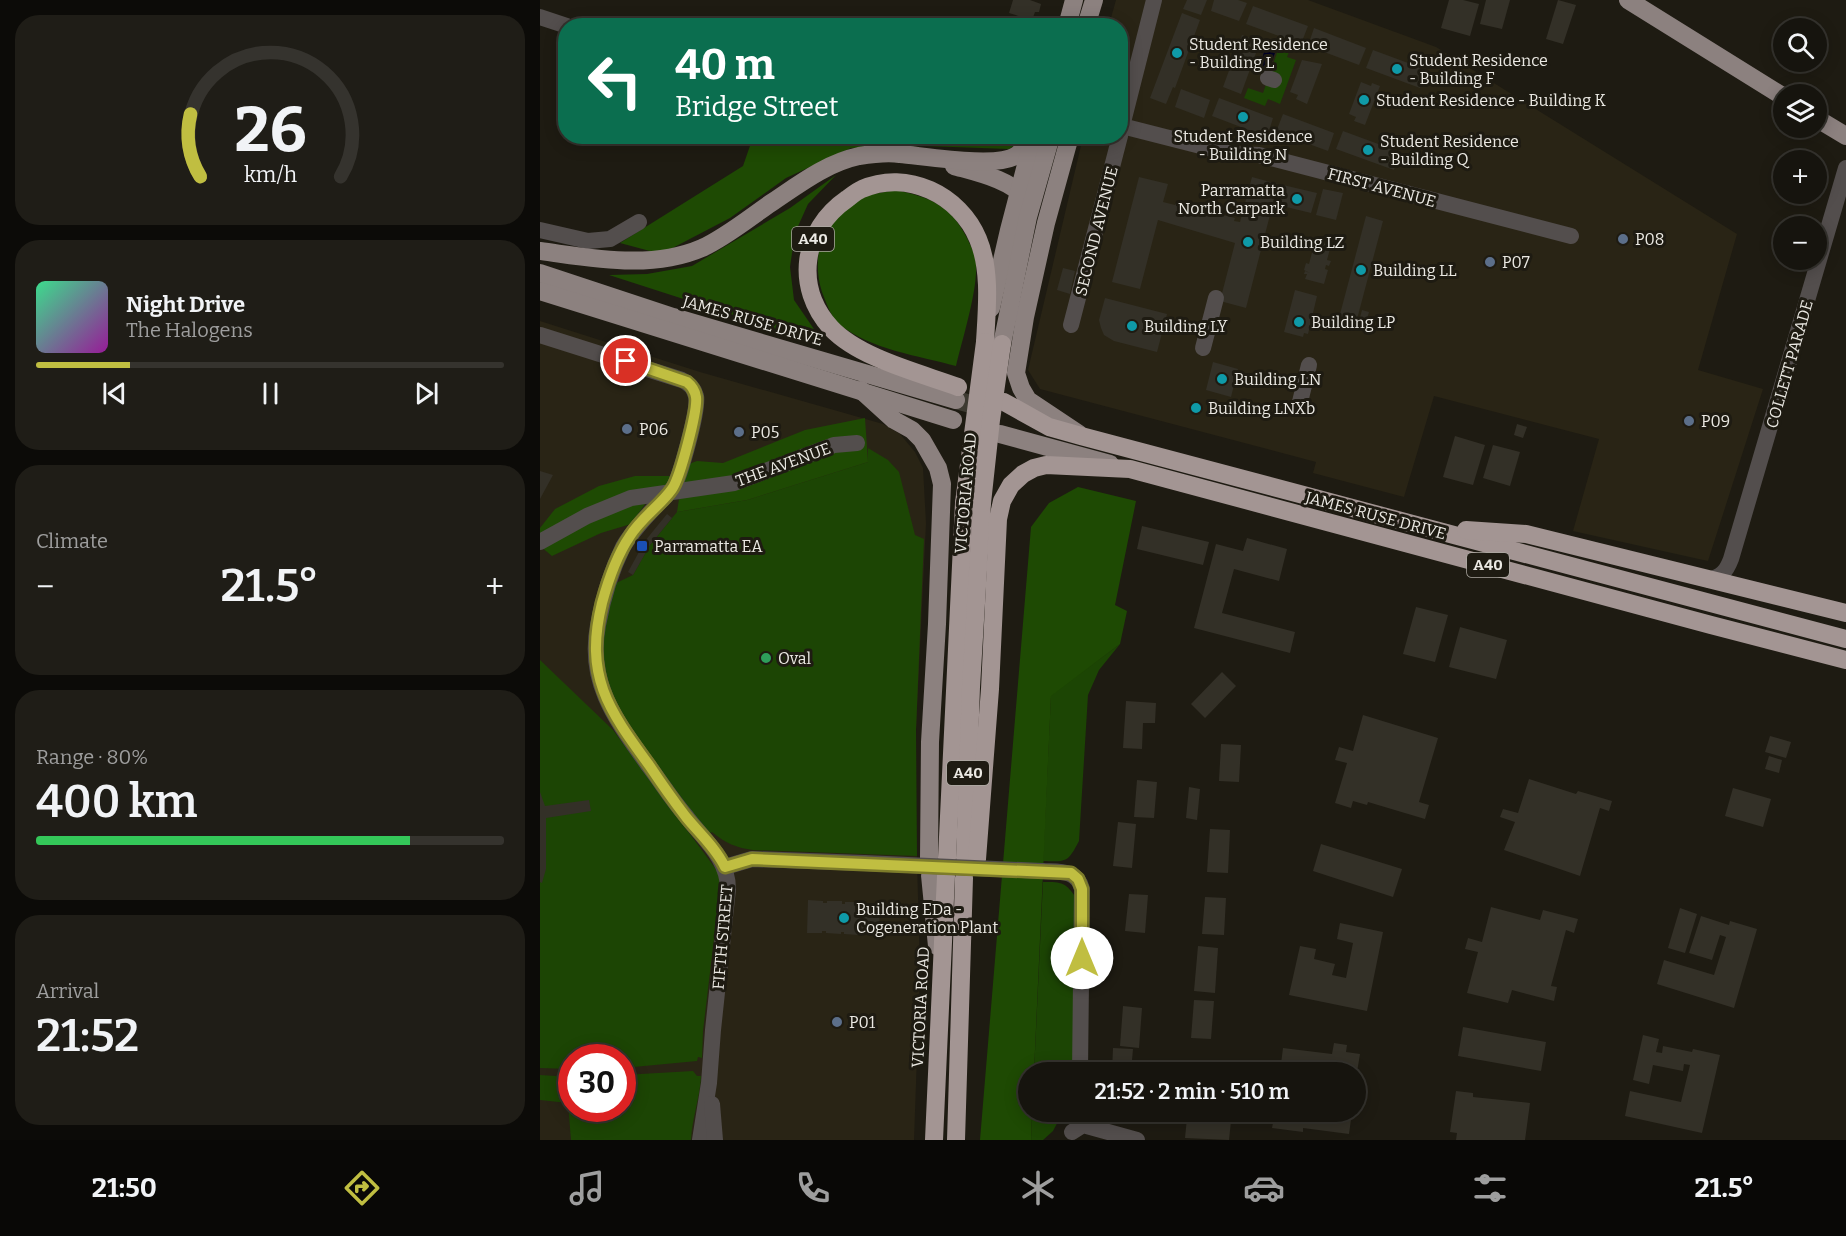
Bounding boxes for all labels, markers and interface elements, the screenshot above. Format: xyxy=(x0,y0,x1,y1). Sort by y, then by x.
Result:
map controls xyxy=(1773,18,1827,270)
button: search xyxy=(1773,18,1827,72)
place label: Student Residence - Building L xyxy=(1189,35,1328,72)
text: 40 m xyxy=(675,40,775,90)
icon: left xyxy=(576,42,654,120)
marker: Student Residence - Building L xyxy=(1170,46,1184,60)
place label: Student Residence - Building F xyxy=(1409,51,1548,88)
marker: Student Residence - Building F xyxy=(1390,62,1404,76)
button: layers xyxy=(1773,84,1827,138)
text: Bridge Street xyxy=(675,91,839,123)
place label: Student Residence - Building K xyxy=(1376,91,1606,110)
text: 26 xyxy=(234,93,306,168)
marker: Student Residence - Building K xyxy=(1357,93,1371,107)
marker: Student Residence - Building N xyxy=(1236,110,1250,124)
place label: Student Residence - Building N xyxy=(1174,127,1312,164)
place label: Student Residence - Building Q xyxy=(1380,132,1519,169)
marker: Student Residence - Building Q xyxy=(1361,143,1375,157)
button: + xyxy=(1773,150,1827,204)
text: km/h xyxy=(243,162,297,188)
street label: SECOND AVENUE xyxy=(1071,164,1122,298)
street label: FIRST AVENUE xyxy=(1326,164,1438,211)
place label: Parramatta North Carpark xyxy=(1178,181,1285,218)
marker: Parramatta North Carpark xyxy=(1290,192,1304,206)
button: − xyxy=(1773,216,1827,270)
road number: A40 xyxy=(792,227,834,251)
place label: P08 xyxy=(1635,230,1664,249)
marker: P08 xyxy=(1616,232,1630,246)
place label: Building LZ xyxy=(1260,233,1345,252)
marker: Building LZ xyxy=(1241,235,1255,249)
place label: P07 xyxy=(1502,253,1530,272)
marker: P07 xyxy=(1483,255,1497,269)
place label: Building LL xyxy=(1373,261,1457,280)
marker: Building LL xyxy=(1354,263,1368,277)
text: Night Drive xyxy=(126,291,245,318)
street label: JAMES RUSE DRIVE xyxy=(680,291,825,350)
street label: COLLETT PARADE xyxy=(1762,298,1817,430)
place label: Building LP xyxy=(1311,313,1395,332)
marker: Building LP xyxy=(1292,315,1306,329)
place label: Building LY xyxy=(1144,317,1228,336)
text: The Halogens xyxy=(126,318,253,342)
marker: Building LY xyxy=(1125,319,1139,333)
pin xyxy=(600,335,651,386)
icon: arrive xyxy=(609,344,642,377)
place label: Building LN xyxy=(1234,370,1322,389)
marker: Building LN xyxy=(1215,372,1229,386)
icon: previous xyxy=(98,377,131,410)
icon: pause xyxy=(254,377,287,410)
icon: next xyxy=(410,377,443,410)
place label: Building LNXb xyxy=(1208,399,1315,418)
marker: Building LNXb xyxy=(1189,401,1203,415)
place label: P09 xyxy=(1701,412,1730,431)
marker: P09 xyxy=(1682,414,1696,428)
place label: P06 xyxy=(639,420,668,439)
marker: P06 xyxy=(620,422,634,436)
place label: P05 xyxy=(751,423,779,442)
marker: P05 xyxy=(732,425,746,439)
street label: VICTORIA ROAD xyxy=(951,432,980,554)
street label: THE AVENUE xyxy=(733,438,833,490)
street label: JAMES RUSE DRIVE xyxy=(1302,487,1448,543)
text: Climate xyxy=(36,529,108,553)
place label: Parramatta EA xyxy=(654,537,763,556)
marker: Parramatta EA xyxy=(635,539,649,553)
road number: A40 xyxy=(1467,553,1509,577)
text: 21.5° xyxy=(221,559,319,613)
text: − xyxy=(36,567,54,607)
text: + xyxy=(485,567,504,607)
place label: Oval xyxy=(778,649,812,668)
marker: Oval xyxy=(759,651,773,665)
text: Range · 80% xyxy=(36,745,148,769)
road number: A40 xyxy=(947,761,989,785)
text: 400 km xyxy=(36,775,197,829)
street label: FIFTH STREET xyxy=(708,884,737,990)
place label: Building EDa - Cogeneration Plant xyxy=(856,900,998,937)
marker: Building EDa - Cogeneration Plant xyxy=(837,911,851,925)
position arrow xyxy=(1050,926,1114,990)
street label: VICTORIA ROAD xyxy=(908,946,933,1068)
text: Arrival xyxy=(36,979,99,1003)
text: 21:52 xyxy=(36,1009,139,1063)
place label: P01 xyxy=(849,1013,876,1032)
marker: P01 xyxy=(830,1015,844,1029)
speed limit sign: 30 xyxy=(558,1044,636,1122)
text: 21:52 · 2 min · 510 m xyxy=(1094,1078,1290,1105)
icon: directions xyxy=(341,1167,383,1209)
icon: music xyxy=(566,1167,608,1209)
icon: phone xyxy=(792,1167,834,1209)
icon: climate xyxy=(1017,1167,1059,1209)
icon: car xyxy=(1243,1167,1285,1209)
icon: filters xyxy=(1469,1167,1511,1209)
text: 21:50 xyxy=(92,1172,157,1204)
text: 21.5° xyxy=(1694,1172,1754,1204)

